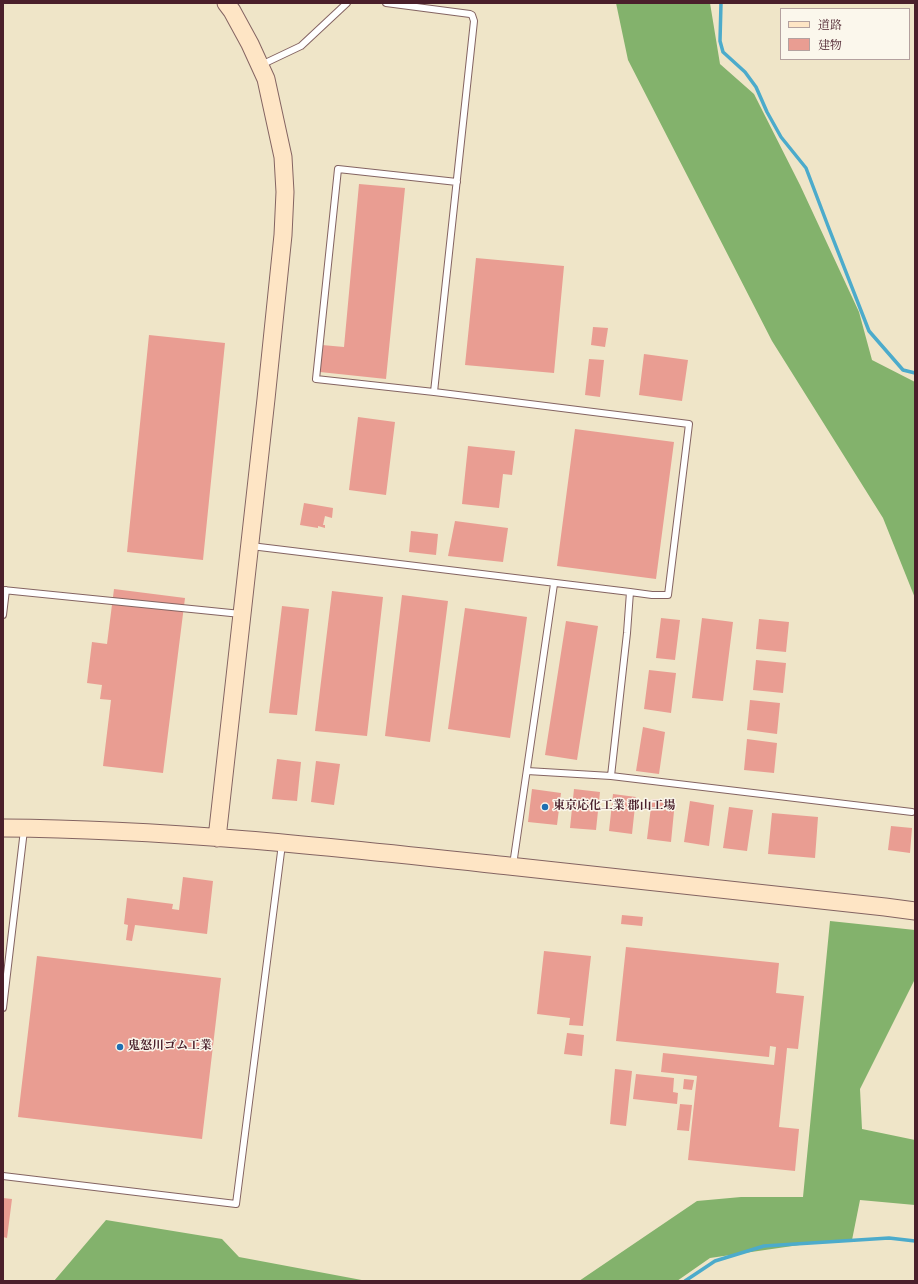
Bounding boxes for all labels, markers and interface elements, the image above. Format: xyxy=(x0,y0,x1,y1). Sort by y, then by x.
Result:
legend xyxy=(780,8,910,60)
text: 道路 xyxy=(818,18,842,33)
text: 建物 xyxy=(818,38,842,53)
place label: 東京応化工業 郡山工場 xyxy=(553,800,676,814)
marker: 東京応化工業 郡山工場 xyxy=(540,802,550,812)
place label: 鬼怒川ゴム工業 xyxy=(128,1040,212,1054)
marker: 鬼怒川ゴム工業 xyxy=(115,1042,125,1052)

